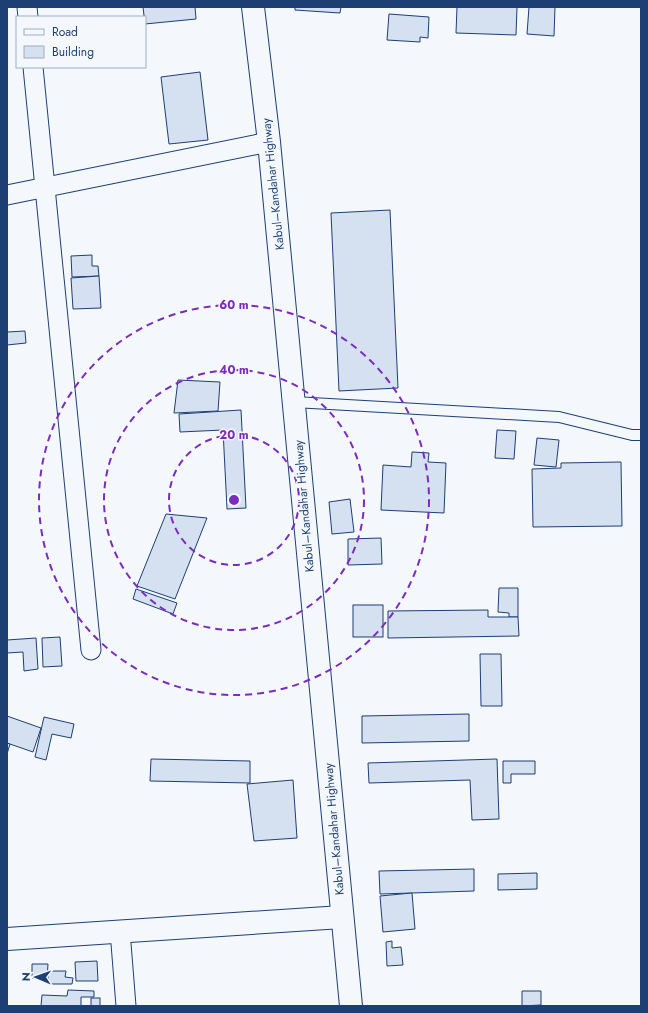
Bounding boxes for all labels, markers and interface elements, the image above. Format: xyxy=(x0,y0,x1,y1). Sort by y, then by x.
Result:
legend xyxy=(16,16,146,68)
text: Road xyxy=(52,23,78,41)
text: Building xyxy=(52,43,94,61)
street label: Kabul–Kandahar Highway xyxy=(257,116,289,251)
text: 60 m xyxy=(219,296,249,314)
text: 40 m xyxy=(219,361,249,379)
text: 20 m xyxy=(219,426,249,444)
street label: Kabul–Kandahar Highway xyxy=(289,438,319,573)
centre of rings xyxy=(227,493,241,507)
street label: Kabul–Kandahar Highway xyxy=(319,761,349,896)
north arrow xyxy=(16,957,56,997)
text: N xyxy=(18,972,34,981)

